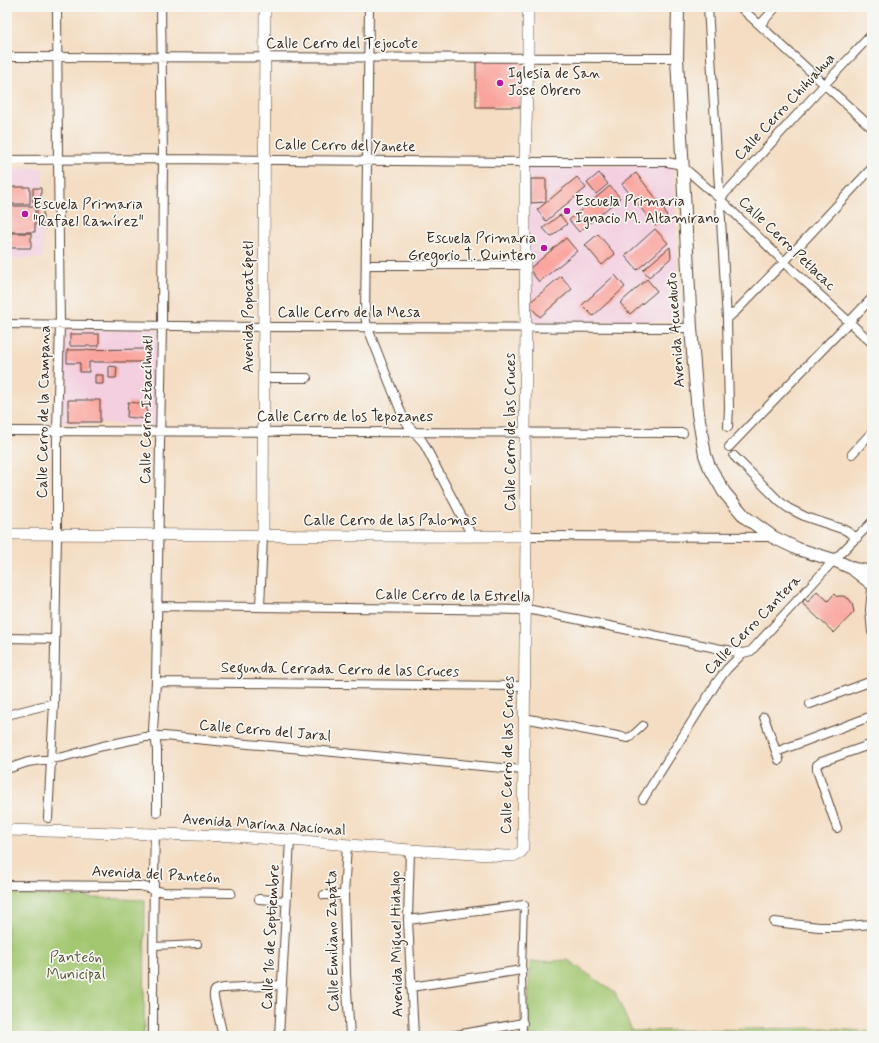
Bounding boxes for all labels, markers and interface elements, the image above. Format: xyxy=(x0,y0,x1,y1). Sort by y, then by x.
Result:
street label: Calle Cerro del Tejocote xyxy=(266,34,418,54)
street label: Calle Cerro Chihuahua xyxy=(730,49,840,165)
place label: Iglesia de San Jose Obrero xyxy=(508,64,601,101)
marker: Iglesia de San Jose Obrero xyxy=(495,78,505,88)
street label: Calle Cerro del Yanete xyxy=(274,135,416,157)
place label: Escuela Primaria Ignacio M. Altamirano xyxy=(575,192,719,229)
street label: Calle Cerro Petlacac xyxy=(734,192,840,296)
place label: Escuela Primaria "Rafael Ramírez" xyxy=(33,195,144,232)
marker: Escuela Primaria Ignacio M. Altamirano xyxy=(562,206,572,216)
marker: Escuela Primaria "Rafael Ramírez" xyxy=(20,209,30,219)
place label: Escuela Primaria Gregorio T. Quintero xyxy=(408,229,536,267)
street label: Avenida Popocatépetl xyxy=(239,241,259,373)
marker: Escuela Primaria Gregorio T. Quintero xyxy=(539,243,549,253)
street label: Avenida Acueducto xyxy=(662,271,690,389)
street label: Calle Cerro de la Mesa xyxy=(277,303,421,323)
street label: Calle Cerro de la Campana xyxy=(32,325,56,499)
street label: Calle Cerro Iztaccíhuatl xyxy=(136,336,158,484)
street label: Calle Cerro de las Cruces xyxy=(501,352,521,511)
street label: Calle Cerro de los Tepozanes xyxy=(257,407,433,427)
street label: Calle Cerro de las Palomas xyxy=(303,511,477,531)
street label: Calle Cerro Cantera xyxy=(700,570,807,679)
street label: Calle Cerro de la Estrella xyxy=(375,585,531,607)
street label: Segunda Cerrada Cerro de las Cruces xyxy=(221,658,460,683)
street label: Calle Cerro de las Cruces xyxy=(497,675,519,834)
street label: Calle Cerro del Jaral xyxy=(198,715,332,747)
street label: Avenida Marina Nacional xyxy=(181,809,347,841)
street label: Avenida del Panteón xyxy=(91,862,221,888)
street label: Calle 16 de Septiembre xyxy=(257,864,285,1010)
street label: Calle Emiliano Zapata xyxy=(322,870,344,1012)
street label: Avenida Miguel Hidalgo xyxy=(386,871,409,1017)
park label: Panteón Municipal xyxy=(47,948,106,985)

